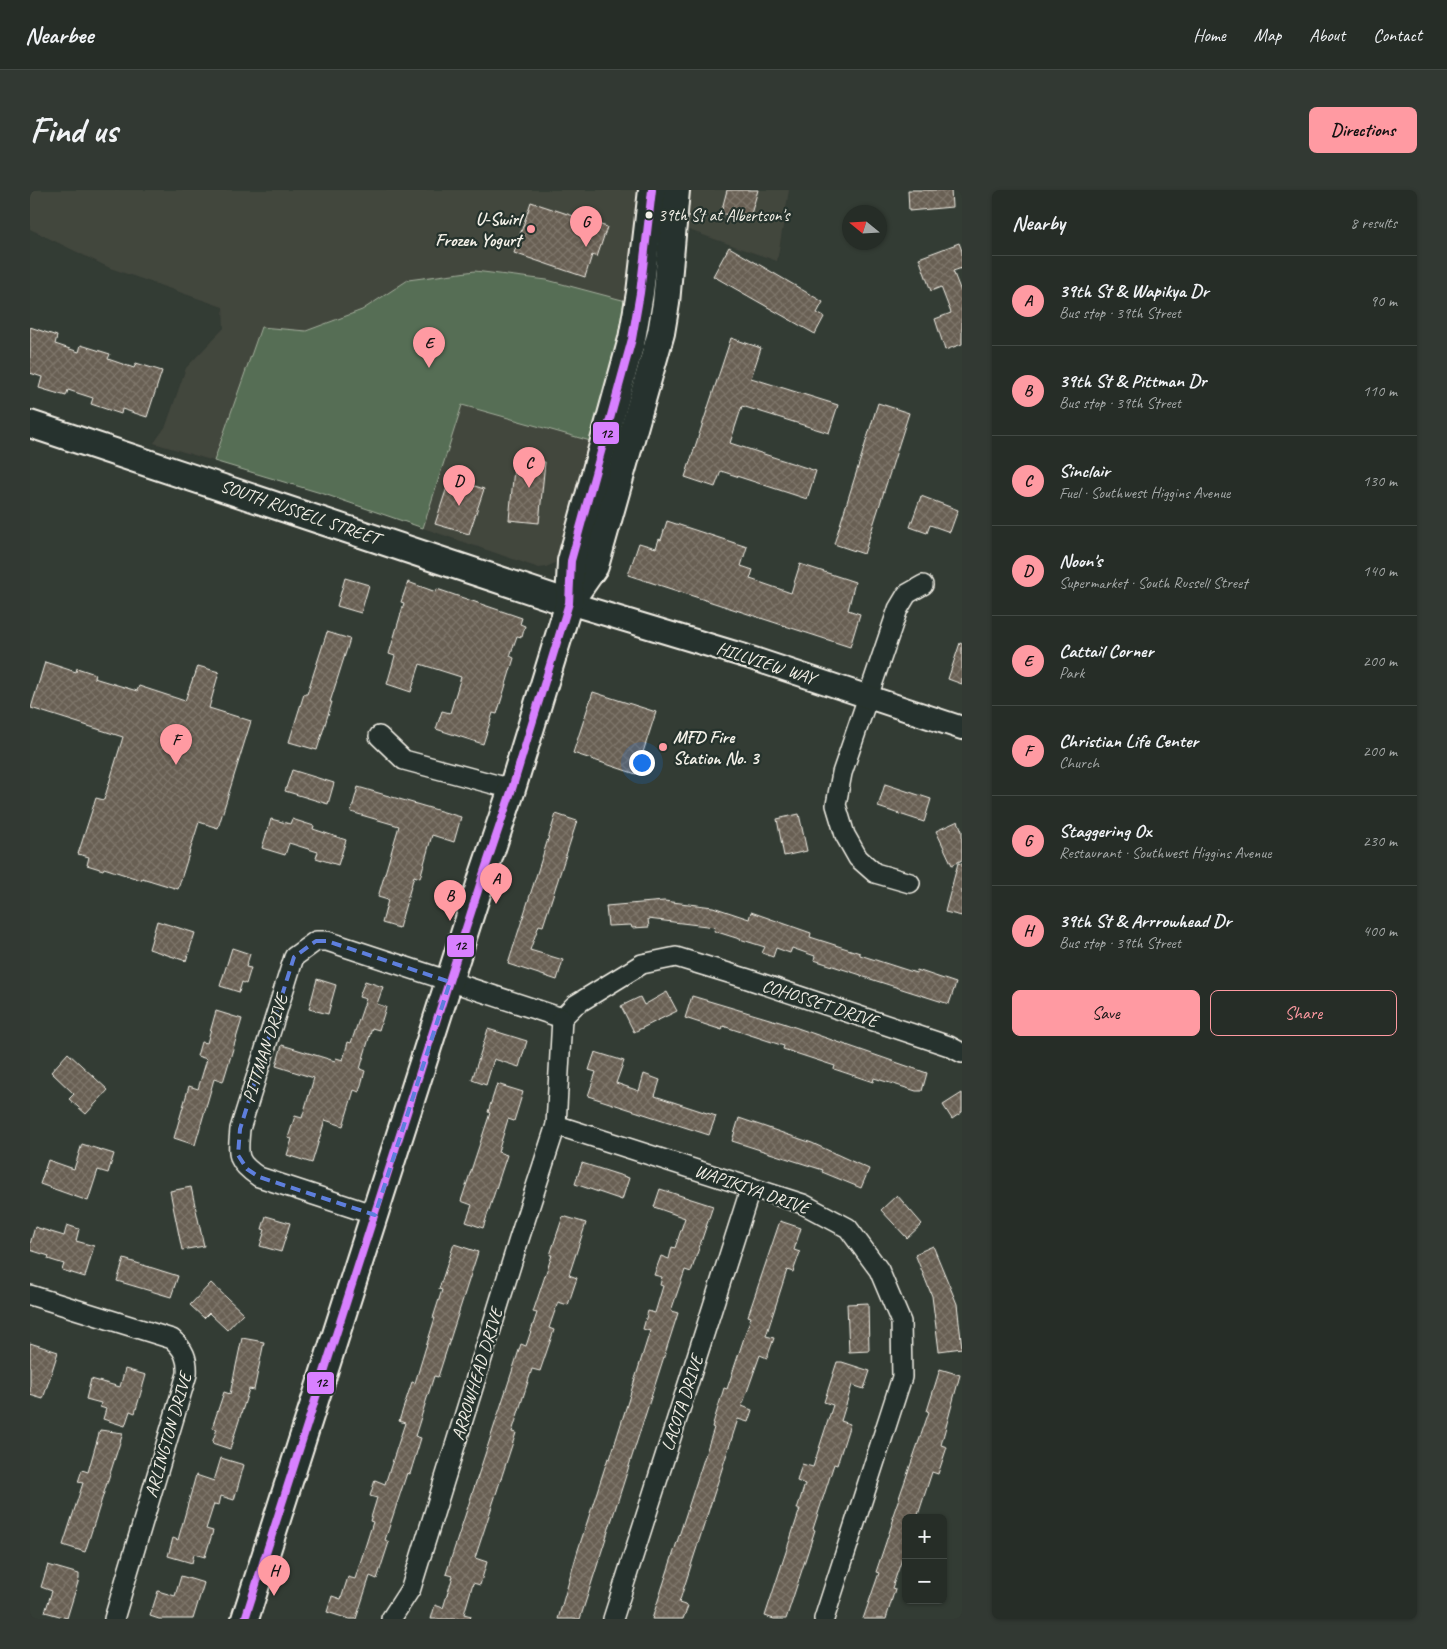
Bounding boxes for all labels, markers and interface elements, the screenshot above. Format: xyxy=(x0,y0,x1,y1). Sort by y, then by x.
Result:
text: Nearbee xyxy=(25,20,93,50)
text: Home xyxy=(1193,24,1226,46)
text: Map xyxy=(1254,24,1281,46)
text: About xyxy=(1309,24,1345,46)
text: Contact xyxy=(1373,24,1422,46)
button: Directions xyxy=(1309,107,1417,153)
text: Find us xyxy=(30,108,117,153)
place label: 39th St at Albertson's xyxy=(658,205,791,226)
north arrow xyxy=(842,205,887,250)
pin: G xyxy=(570,206,602,247)
place label: U-Swirl Frozen Yogurt xyxy=(435,208,525,251)
marker: 39th St at Albertson's xyxy=(644,210,654,220)
text: Nearby xyxy=(1012,210,1065,236)
text: 8 results xyxy=(1350,213,1397,233)
marker: U-Swirl Frozen Yogurt xyxy=(525,223,537,235)
text: 39th St & Wapikya Dr xyxy=(1059,279,1209,303)
text: A xyxy=(1024,291,1032,311)
text: 90 m xyxy=(1370,291,1397,311)
text: Bus stop · 39th Street xyxy=(1059,303,1181,323)
pin: E xyxy=(413,327,445,368)
text: 39th St & Pittman Dr xyxy=(1059,369,1206,393)
text: B xyxy=(1024,381,1032,401)
text: 110 m xyxy=(1363,381,1397,401)
text: Bus stop · 39th Street xyxy=(1059,393,1181,413)
line badge: 12 xyxy=(592,421,620,445)
text: 12 xyxy=(600,425,614,442)
pin: C xyxy=(513,447,545,488)
text: Sinclair xyxy=(1059,459,1110,483)
pin: D xyxy=(443,465,475,506)
text: C xyxy=(1024,471,1032,491)
text: 130 m xyxy=(1363,471,1397,491)
street label: SOUTH RUSSELL STREET xyxy=(218,474,387,551)
text: Fuel · Southwest Higgins Avenue xyxy=(1059,483,1230,503)
text: Noon's xyxy=(1059,549,1102,573)
text: D xyxy=(1023,561,1033,581)
text: 140 m xyxy=(1363,561,1397,581)
text: Supermarket · South Russell Street xyxy=(1059,573,1247,593)
street label: HILLVIEW WAY xyxy=(714,637,822,691)
text: Cattail Corner xyxy=(1059,639,1153,663)
text: E xyxy=(1024,651,1032,671)
text: 200 m xyxy=(1363,651,1397,671)
text: Park xyxy=(1059,663,1084,683)
pin: F xyxy=(160,724,192,765)
place label: MFD Fire Station No. 3 xyxy=(673,726,760,769)
text: Christian Life Center xyxy=(1059,729,1198,753)
marker: MFD Fire Station No. 3 xyxy=(657,741,669,753)
text: F xyxy=(1024,741,1032,761)
text: 200 m xyxy=(1363,741,1397,761)
your location xyxy=(629,750,655,776)
text: Church xyxy=(1059,753,1099,773)
text: Staggering Ox xyxy=(1059,819,1151,843)
text: G xyxy=(1024,831,1032,851)
text: 230 m xyxy=(1363,831,1397,851)
text: Restaurant · Southwest Higgins Avenue xyxy=(1059,843,1271,863)
pin: A xyxy=(480,863,512,904)
pin: B xyxy=(434,880,466,921)
text: 39th St & Arrrowhead Dr xyxy=(1059,909,1231,933)
text: H xyxy=(1023,921,1033,941)
text: 400 m xyxy=(1363,921,1397,941)
text: Bus stop · 39th Street xyxy=(1059,933,1181,953)
line badge: 12 xyxy=(446,934,475,958)
text: 12 xyxy=(454,937,468,954)
street label: COHOSSET DRIVE xyxy=(759,974,883,1033)
street label: PITTMAN DRIVE xyxy=(237,989,294,1105)
button: Save xyxy=(1012,990,1200,1036)
button: Share xyxy=(1210,990,1397,1036)
street label: WAPIKIYA DRIVE xyxy=(692,1159,814,1220)
street label: ARROWHEAD DRIVE xyxy=(446,1303,508,1443)
street label: LACOTA DRIVE xyxy=(656,1350,708,1454)
street label: ARLINGTON DRIVE xyxy=(140,1368,197,1500)
line badge: 12 xyxy=(306,1371,335,1395)
text: 12 xyxy=(315,1374,329,1391)
map controls xyxy=(902,1514,947,1604)
button: + xyxy=(902,1514,947,1559)
pin: H xyxy=(258,1555,290,1596)
button: − xyxy=(902,1559,947,1604)

